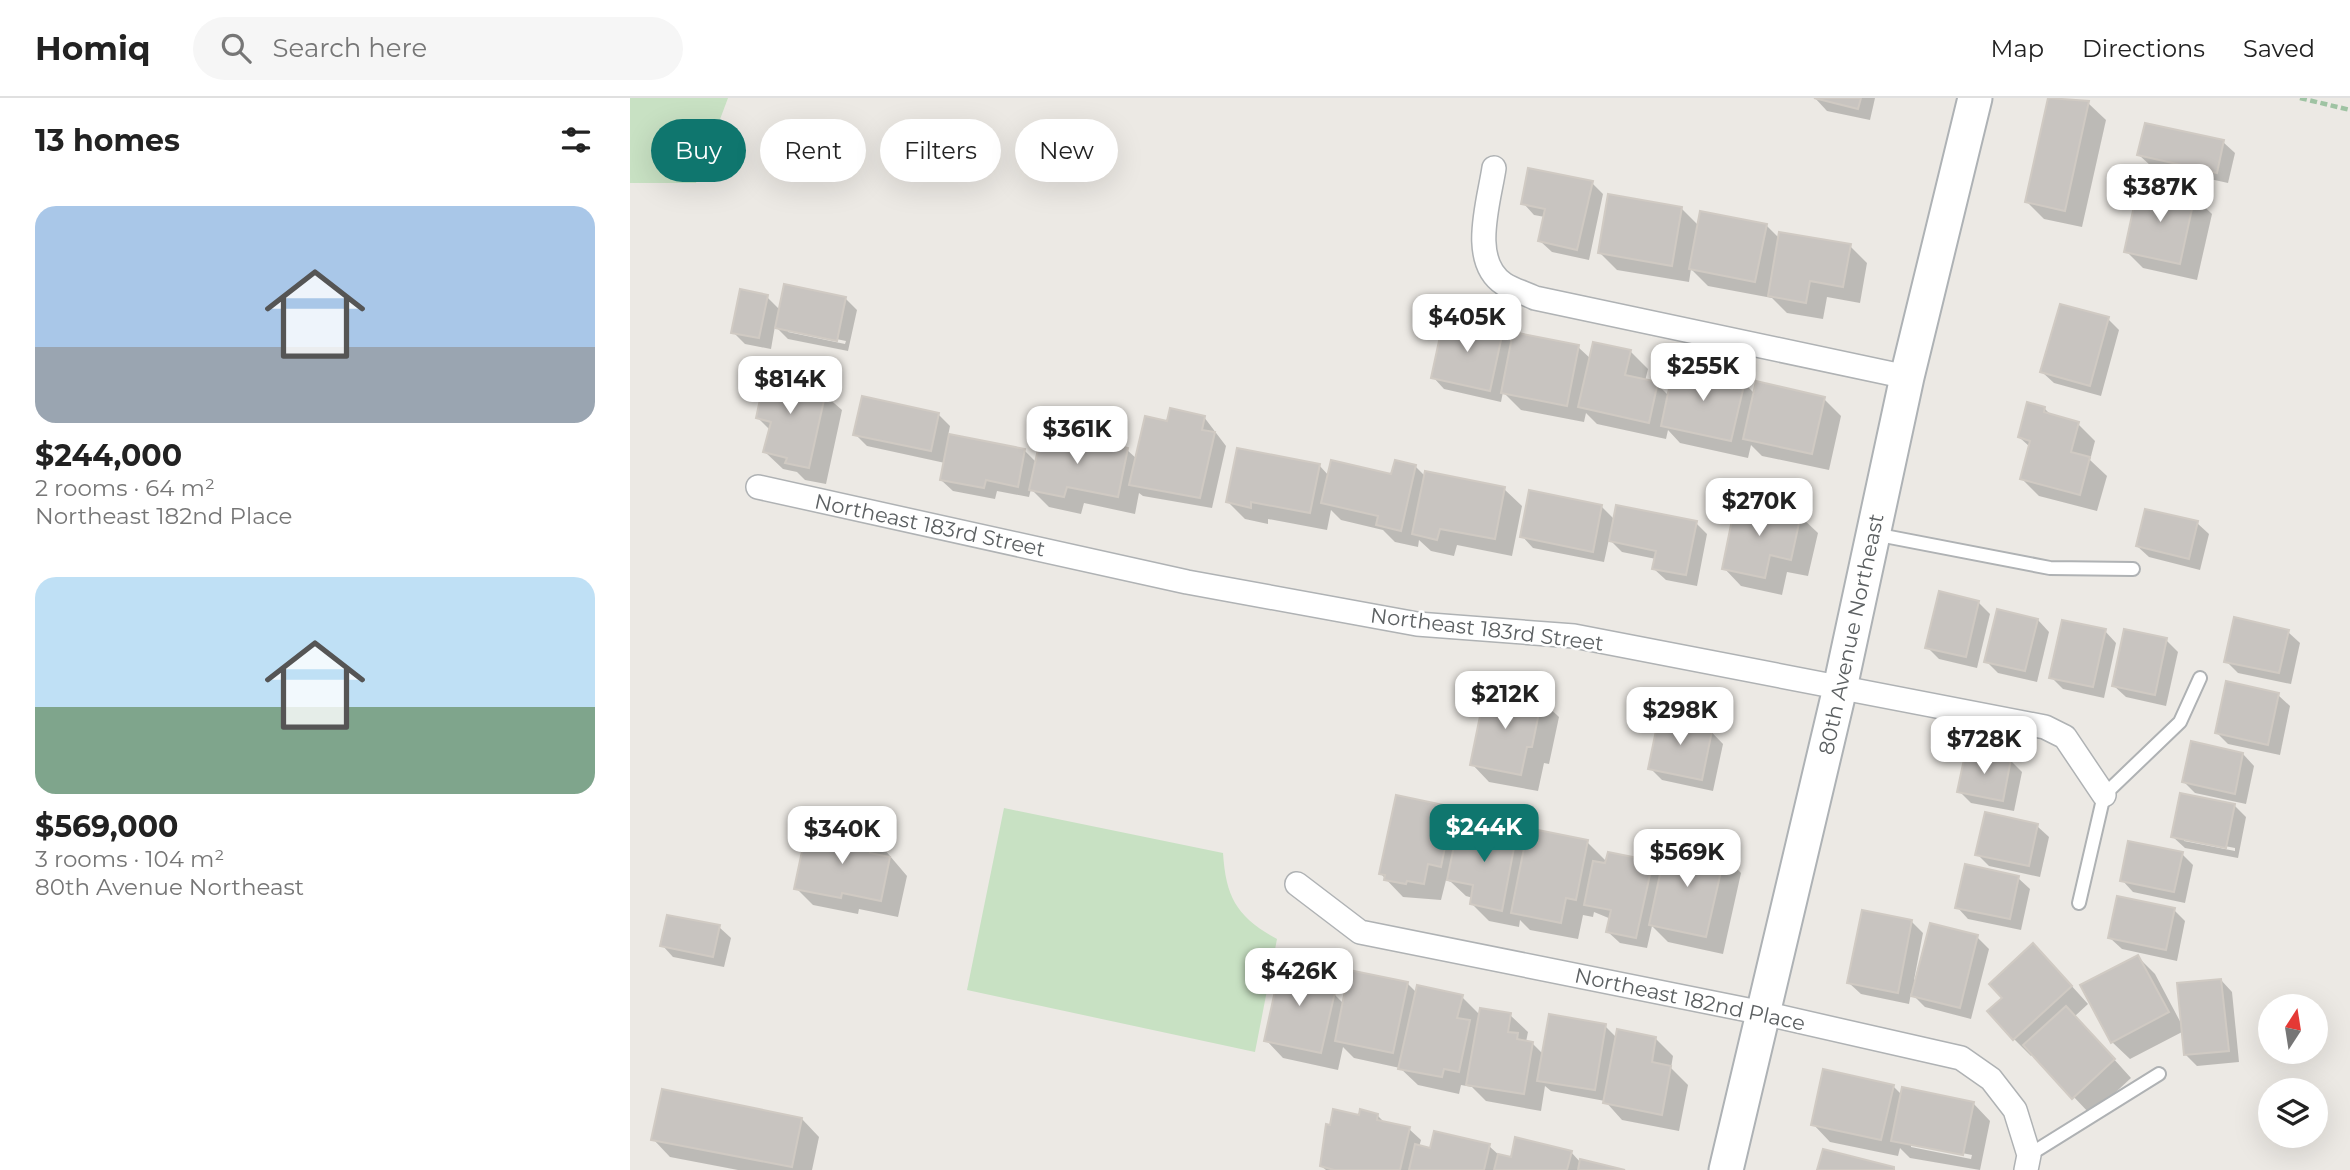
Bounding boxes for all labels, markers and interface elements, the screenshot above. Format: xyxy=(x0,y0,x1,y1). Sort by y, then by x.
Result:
search box xyxy=(193,17,683,80)
text: Homiq xyxy=(35,28,151,68)
icon: search xyxy=(217,29,255,67)
text: Search here xyxy=(273,32,427,64)
text: Map xyxy=(1991,34,2044,63)
text: Directions xyxy=(2082,34,2205,63)
text: Saved xyxy=(2243,34,2315,63)
chip: Buy xyxy=(651,119,746,182)
chip: Rent xyxy=(760,119,866,182)
chip: Filters xyxy=(880,119,1001,182)
chip: New xyxy=(1015,119,1118,182)
icon: filters xyxy=(557,121,595,159)
text: 13 homes xyxy=(35,122,180,159)
pin: $387K xyxy=(2111,164,2209,224)
text: $387K xyxy=(2123,173,2197,201)
icon: home xyxy=(252,251,378,377)
pin: $405K xyxy=(1418,294,1516,354)
text: $405K xyxy=(1428,303,1506,331)
pin: $255K xyxy=(1654,344,1752,403)
text: $255K xyxy=(1667,352,1739,380)
pin: $814K xyxy=(741,356,839,416)
text: $814K xyxy=(754,365,826,393)
pin: $361K xyxy=(1028,406,1126,466)
text: $361K xyxy=(1043,415,1111,443)
text: $244,000 xyxy=(35,437,182,474)
text: 2 rooms · 64 m² xyxy=(35,474,215,502)
pin: $270K xyxy=(1710,478,1808,538)
text: $270K xyxy=(1722,487,1796,515)
street label: Northeast 183rd Street xyxy=(812,488,1048,562)
text: Northeast 182nd Place xyxy=(35,502,292,530)
street label: 80th Avenue Northeast xyxy=(1813,511,1889,757)
street label: Northeast 183rd Street xyxy=(1369,602,1605,656)
icon: home xyxy=(252,622,378,748)
pin: $212K xyxy=(1456,672,1554,731)
text: $212K xyxy=(1471,680,1539,708)
pin: $298K xyxy=(1631,688,1729,747)
text: $298K xyxy=(1642,696,1718,724)
pin: $728K xyxy=(1935,716,2033,776)
text: $728K xyxy=(1947,725,2021,753)
pin: $244K xyxy=(1435,804,1533,864)
pin: $340K xyxy=(793,806,891,866)
text: $569,000 xyxy=(35,808,178,845)
text: $244K xyxy=(1446,813,1522,841)
text: $340K xyxy=(804,815,880,843)
pin: $569K xyxy=(1638,830,1736,889)
text: $569K xyxy=(1650,838,1724,866)
text: 3 rooms · 104 m² xyxy=(35,845,224,873)
text: 80th Avenue Northeast xyxy=(35,873,304,901)
pin: $426K xyxy=(1250,948,1348,1008)
text: $426K xyxy=(1261,957,1337,985)
street label: Northeast 182nd Place xyxy=(1572,962,1808,1036)
north arrow xyxy=(2258,994,2328,1064)
map controls xyxy=(2258,994,2328,1148)
button: layers xyxy=(2258,1078,2328,1148)

